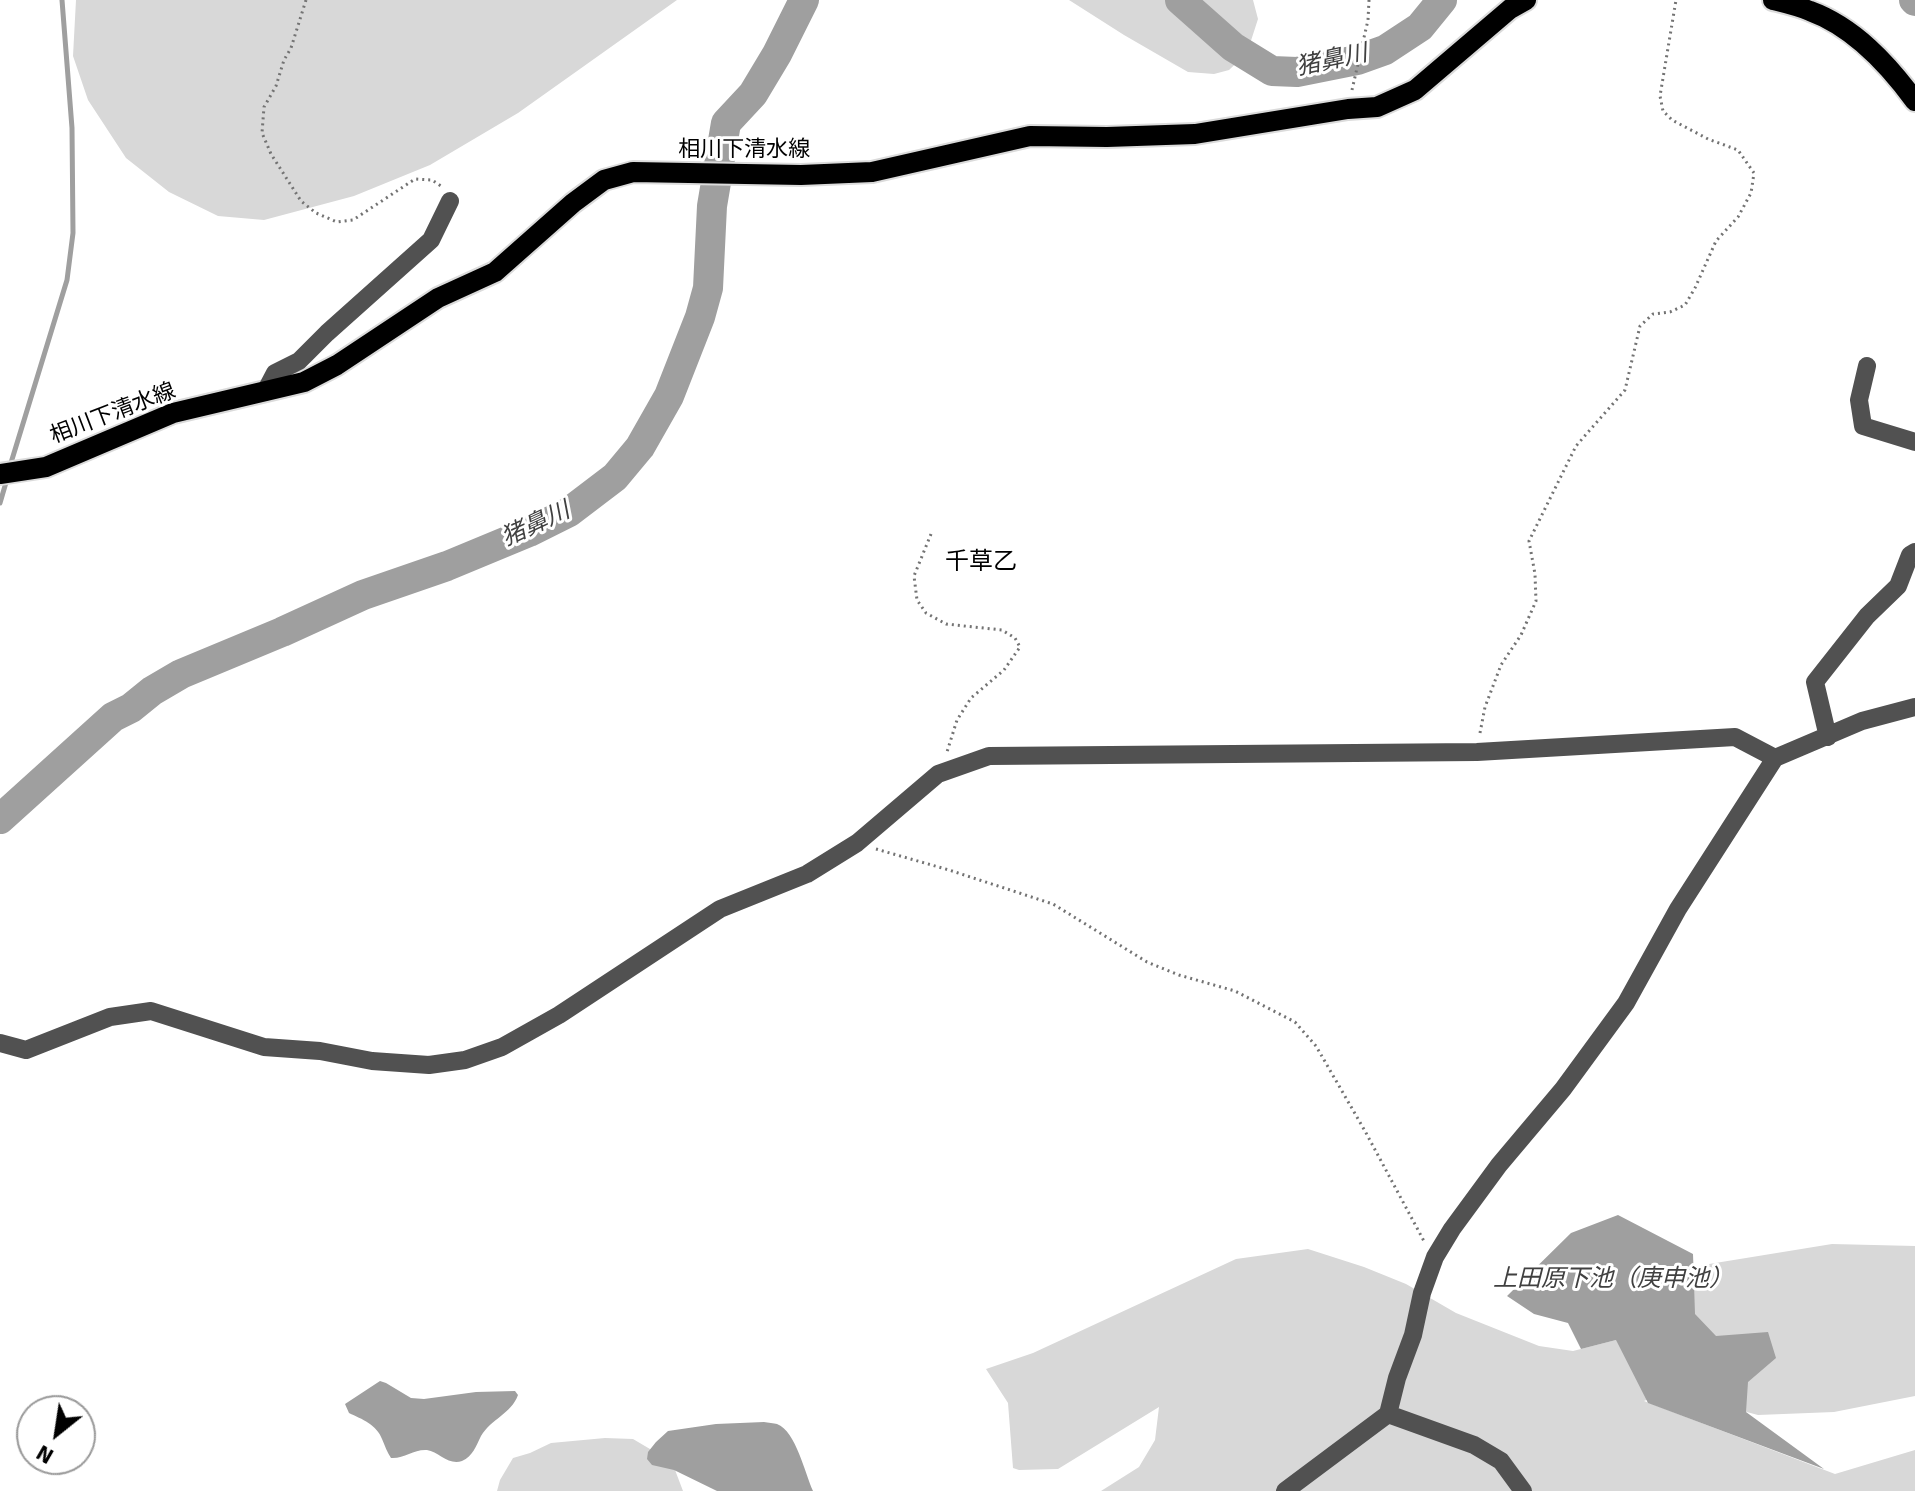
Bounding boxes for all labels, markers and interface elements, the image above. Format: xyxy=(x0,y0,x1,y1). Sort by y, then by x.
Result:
water label: 猪鼻川 xyxy=(1294,39,1370,83)
street label: 相川下清水線 xyxy=(678,137,810,163)
street label: 相川下清水線 xyxy=(47,378,179,450)
water label: 猪鼻川 xyxy=(497,497,575,553)
district label: 千草乙 xyxy=(945,549,1017,577)
water label: 上田原下池（庚申池） xyxy=(1493,1266,1733,1294)
north arrow xyxy=(16,1395,96,1475)
text: N xyxy=(31,1439,58,1470)

